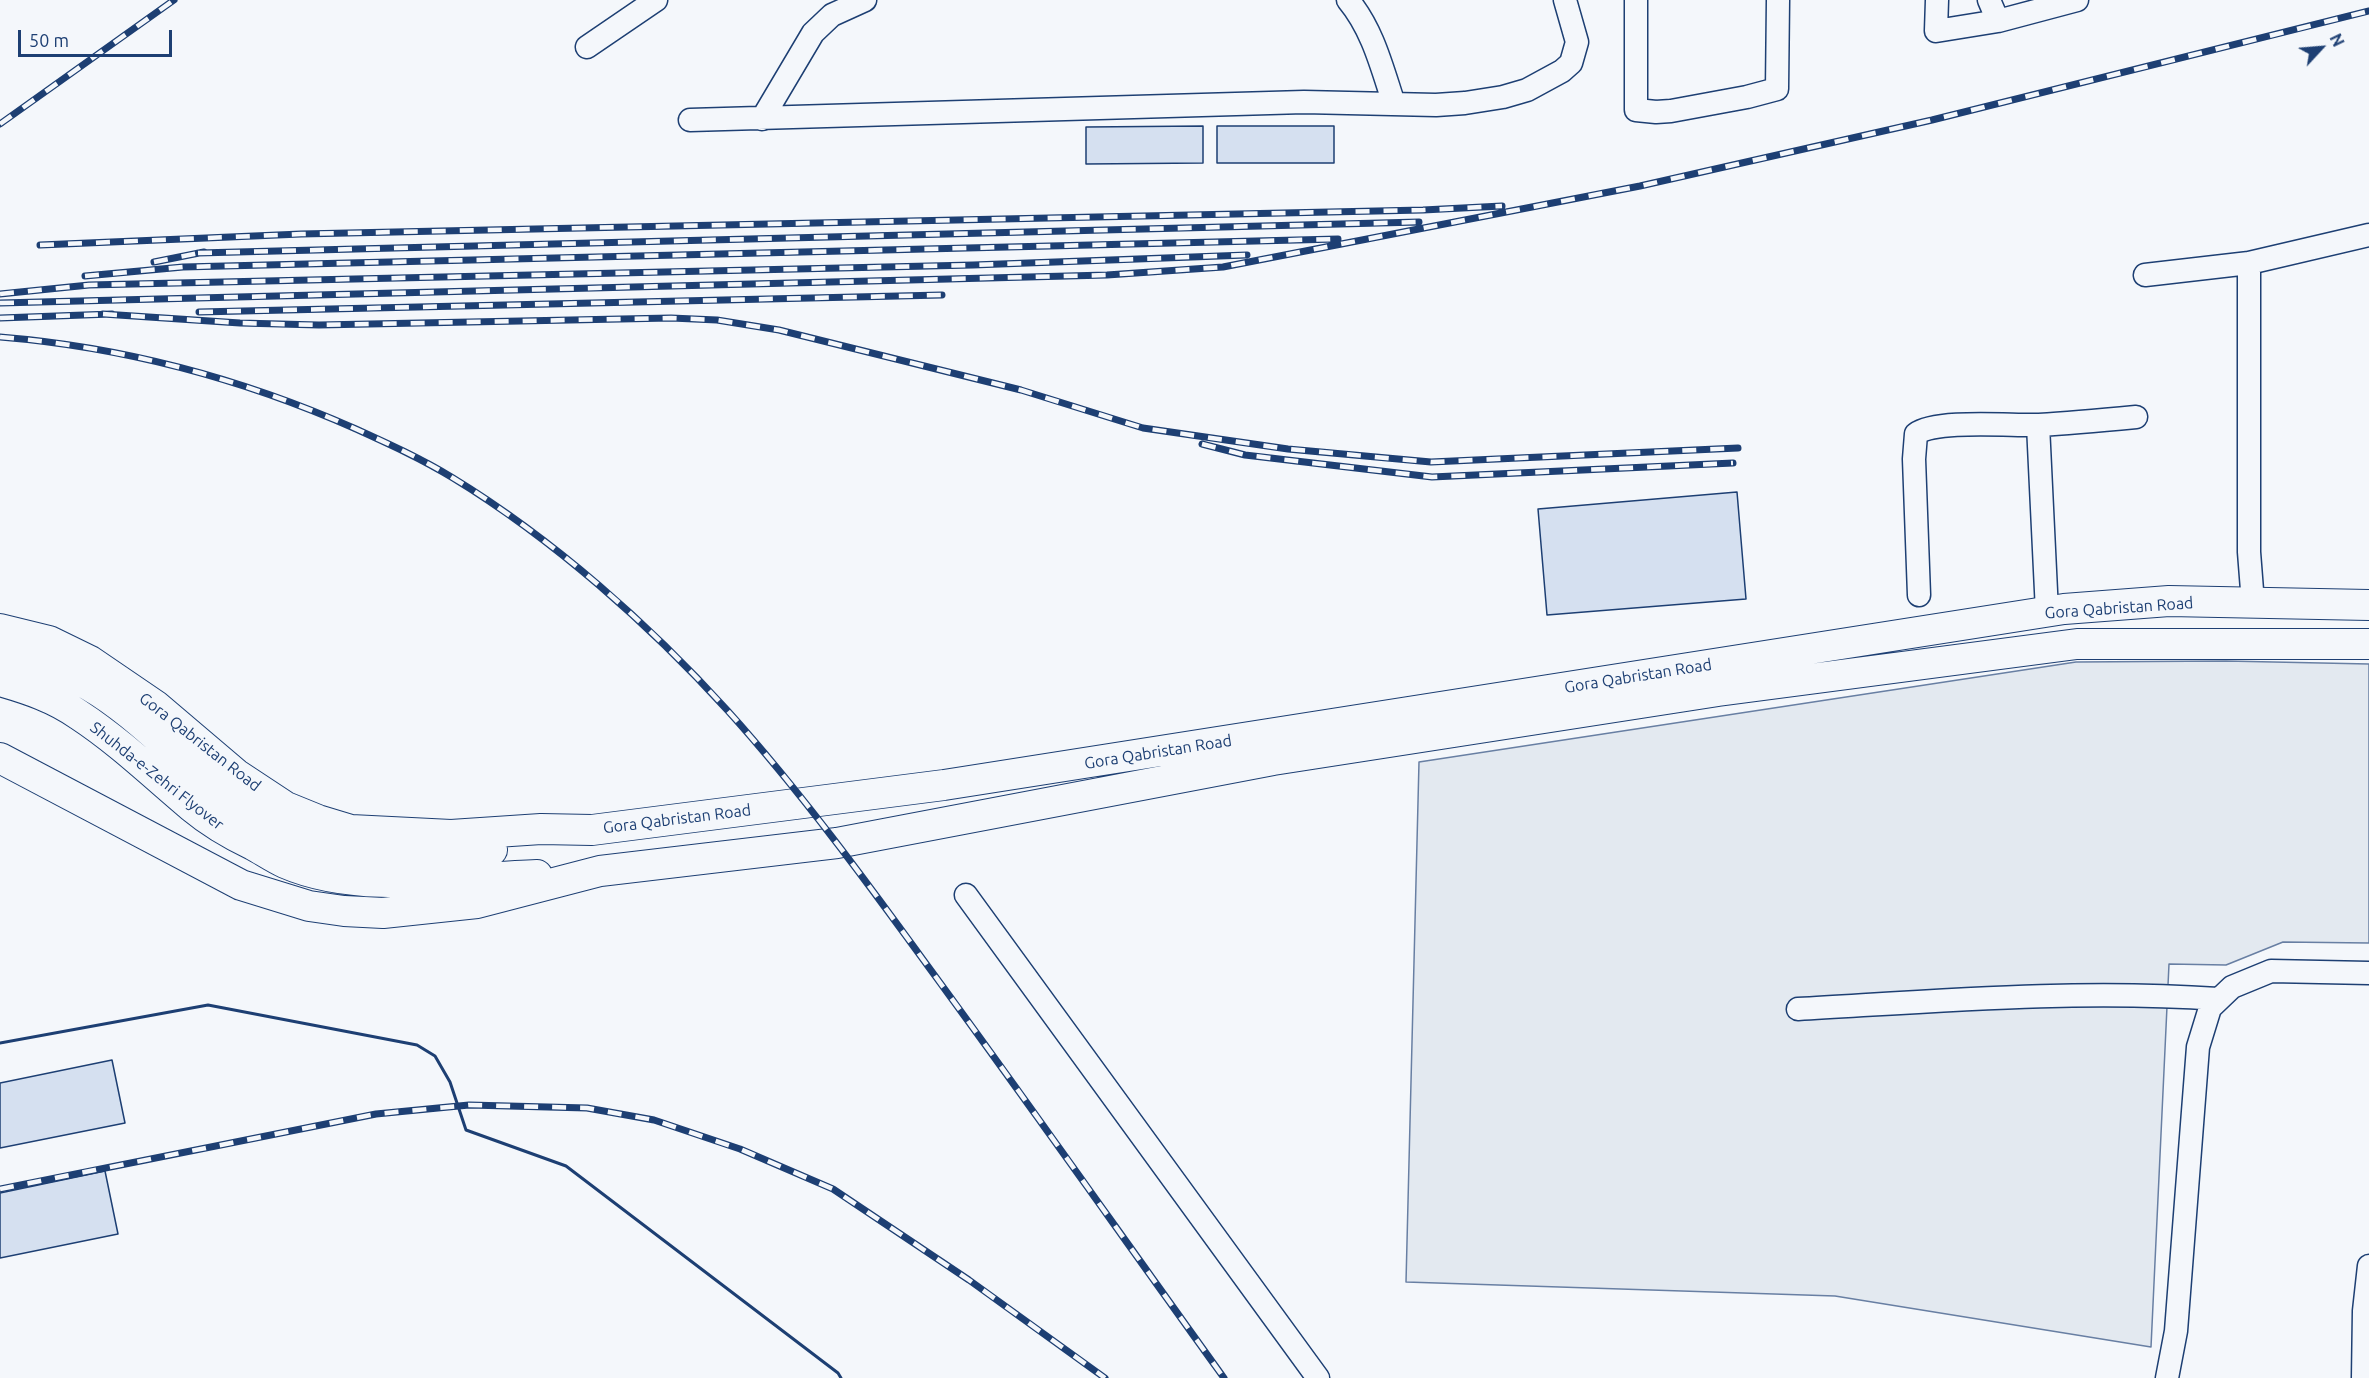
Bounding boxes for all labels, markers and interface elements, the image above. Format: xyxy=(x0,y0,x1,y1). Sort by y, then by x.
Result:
scale bar xyxy=(21,18,176,56)
north arrow xyxy=(2291,18,2351,78)
text: 50 m xyxy=(29,30,69,50)
text: N xyxy=(2326,31,2348,49)
street label: Gora Qabristan Road xyxy=(2044,593,2194,623)
street label: Gora Qabristan Road xyxy=(1563,655,1713,697)
street label: Gora Qabristan Road xyxy=(135,689,265,795)
street label: Shuhda-e-Zehri Flyover xyxy=(86,718,228,834)
street label: Gora Qabristan Road xyxy=(1083,731,1233,773)
street label: Gora Qabristan Road xyxy=(602,800,752,838)

